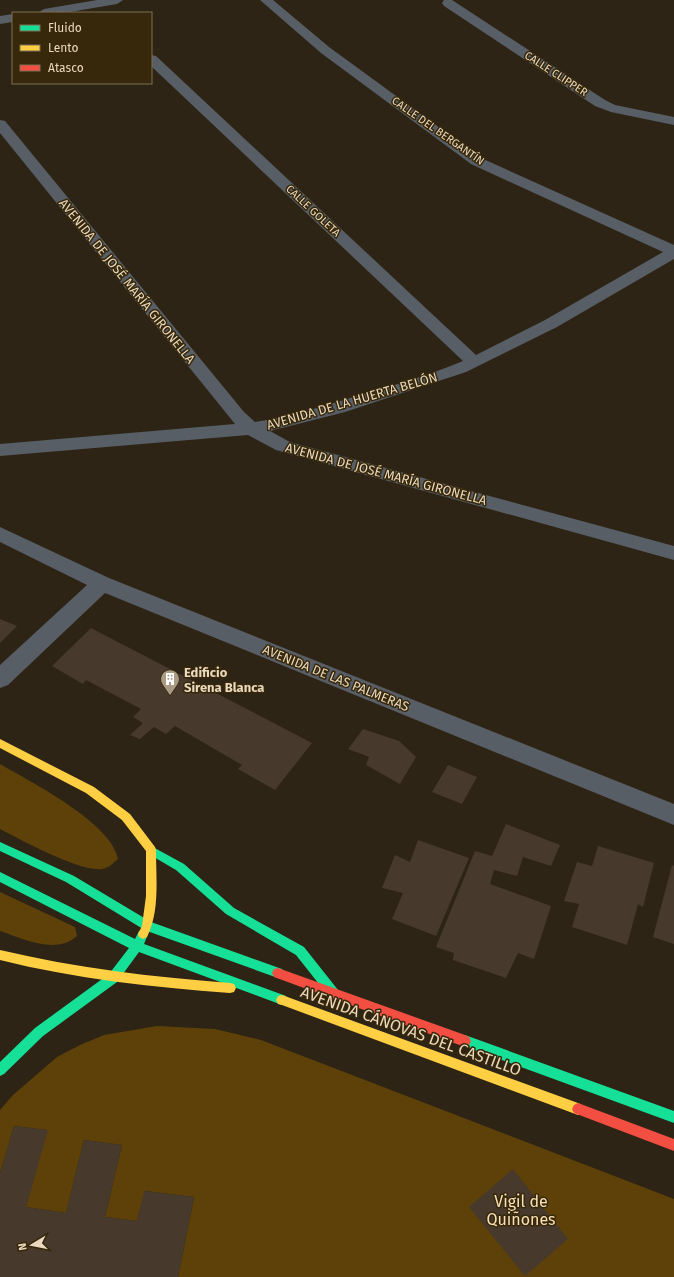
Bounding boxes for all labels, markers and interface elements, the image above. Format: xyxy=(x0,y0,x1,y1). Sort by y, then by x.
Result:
legend xyxy=(12,12,152,84)
text: Fluido xyxy=(48,21,82,35)
text: Lento xyxy=(48,41,78,55)
street label: CALLE CLIPPER xyxy=(522,49,590,99)
text: Atasco xyxy=(48,61,84,75)
street label: CALLE DEL BERGANTÍN xyxy=(389,93,487,168)
street label: CALLE GOLETA xyxy=(283,183,343,240)
street label: AVENIDA DE JOSÉ MARÍA GIRONELLA xyxy=(56,196,199,367)
street label: AVENIDA DE LA HUERTA BELÓN xyxy=(265,369,439,433)
street label: AVENIDA DE JOSÉ MARÍA GIRONELLA xyxy=(284,440,489,508)
street label: AVENIDA DE LAS PALMERAS xyxy=(261,642,411,714)
place label: Edificio Sirena Blanca xyxy=(184,665,264,695)
building icon: Edificio Sirena Blanca xyxy=(159,668,181,696)
street label: AVENIDA CÁNOVAS DEL CASTILLO xyxy=(298,981,524,1080)
park label: Vigil de Quiñones xyxy=(486,1192,556,1229)
north arrow xyxy=(12,1225,52,1265)
text: N xyxy=(16,1242,30,1251)

